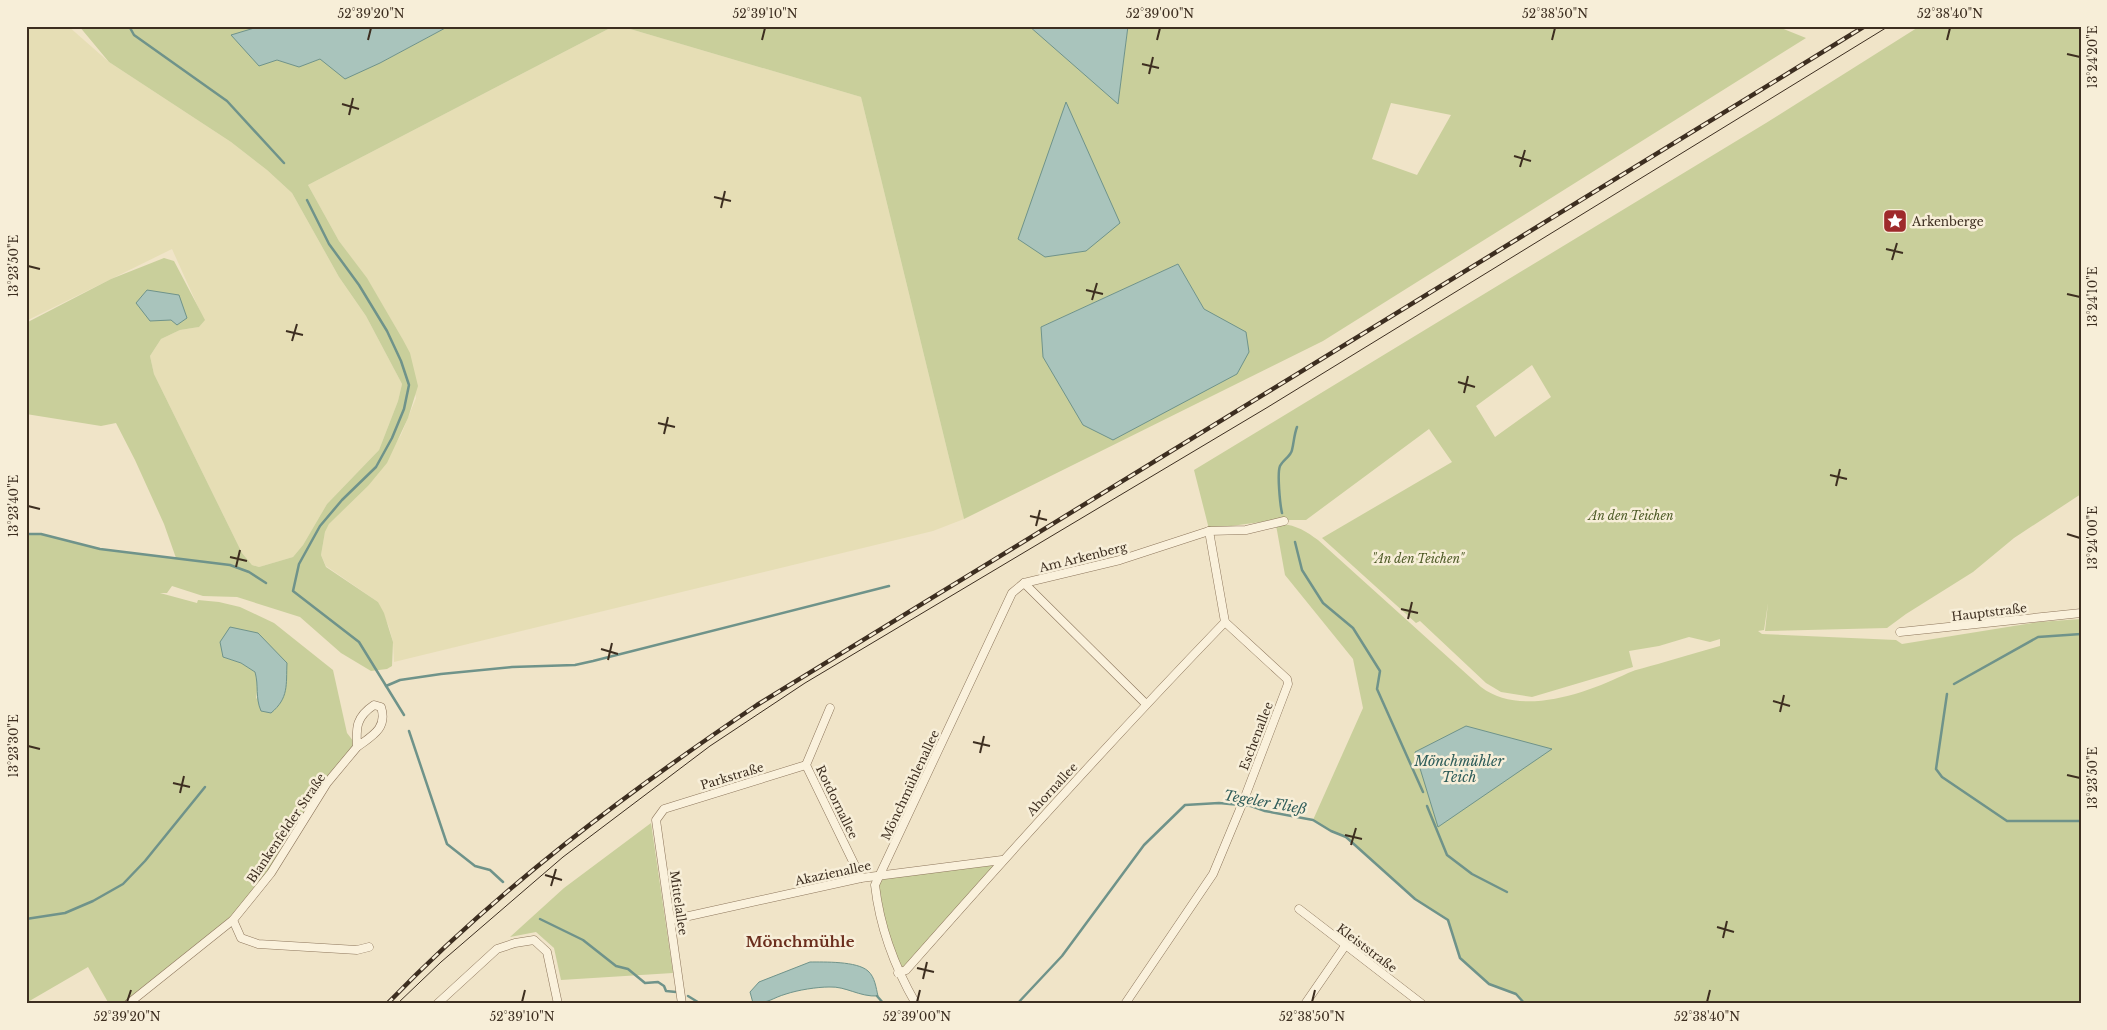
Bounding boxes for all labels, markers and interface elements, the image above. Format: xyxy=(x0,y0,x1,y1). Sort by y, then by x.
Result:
text: 52°39'20"N xyxy=(337,6,405,21)
text: 52°39'10"N xyxy=(732,6,798,21)
text: 52°39'00"N xyxy=(1126,6,1194,21)
text: 52°38'50"N xyxy=(1522,6,1588,21)
text: 52°38'40"N xyxy=(1917,6,1983,21)
text: 13°24'20"E xyxy=(2085,25,2100,88)
place icon: Arkenberge xyxy=(1882,208,1908,234)
place label: Arkenberge xyxy=(1911,214,1984,229)
text: 13°23'50"E xyxy=(6,234,21,297)
text: 13°24'10"E xyxy=(2085,266,2100,327)
text: 13°23'40"E xyxy=(6,474,21,537)
text: 13°24'00"E xyxy=(2085,506,2100,570)
park label: An den Teichen xyxy=(1587,508,1674,523)
street label: Am Arkenberg xyxy=(1037,539,1129,575)
park label: "An den Teichen" xyxy=(1372,551,1466,566)
street label: Hauptstraße xyxy=(1950,600,2028,624)
street label: Eschenallee xyxy=(1236,700,1276,772)
text: 13°23'30"E xyxy=(6,714,21,778)
street label: Mönchmühlenallee xyxy=(878,727,942,843)
text: 13°23'50"E xyxy=(2085,746,2100,809)
water label: Mönchmühler Teich xyxy=(1413,752,1504,786)
street label: Parkstraße xyxy=(699,759,766,793)
street label: Ahornallee xyxy=(1023,759,1081,820)
street label: Rotdornallee xyxy=(813,763,861,841)
street label: Blankenfelder Straße xyxy=(244,770,328,886)
water label: Tegeler Fließ xyxy=(1222,786,1308,818)
street label: Akazienallee xyxy=(793,858,873,889)
street label: Mittelallee xyxy=(667,870,691,936)
street label: Kleiststraße xyxy=(1334,920,1400,976)
district label: Mönchmühle xyxy=(746,932,855,951)
text: 52°39'20"N xyxy=(93,1009,161,1024)
text: 52°39'10"N xyxy=(489,1009,555,1024)
text: 52°39'00"N xyxy=(883,1009,951,1024)
text: 52°38'50"N xyxy=(1279,1009,1345,1024)
text: 52°38'40"N xyxy=(1674,1009,1740,1024)

